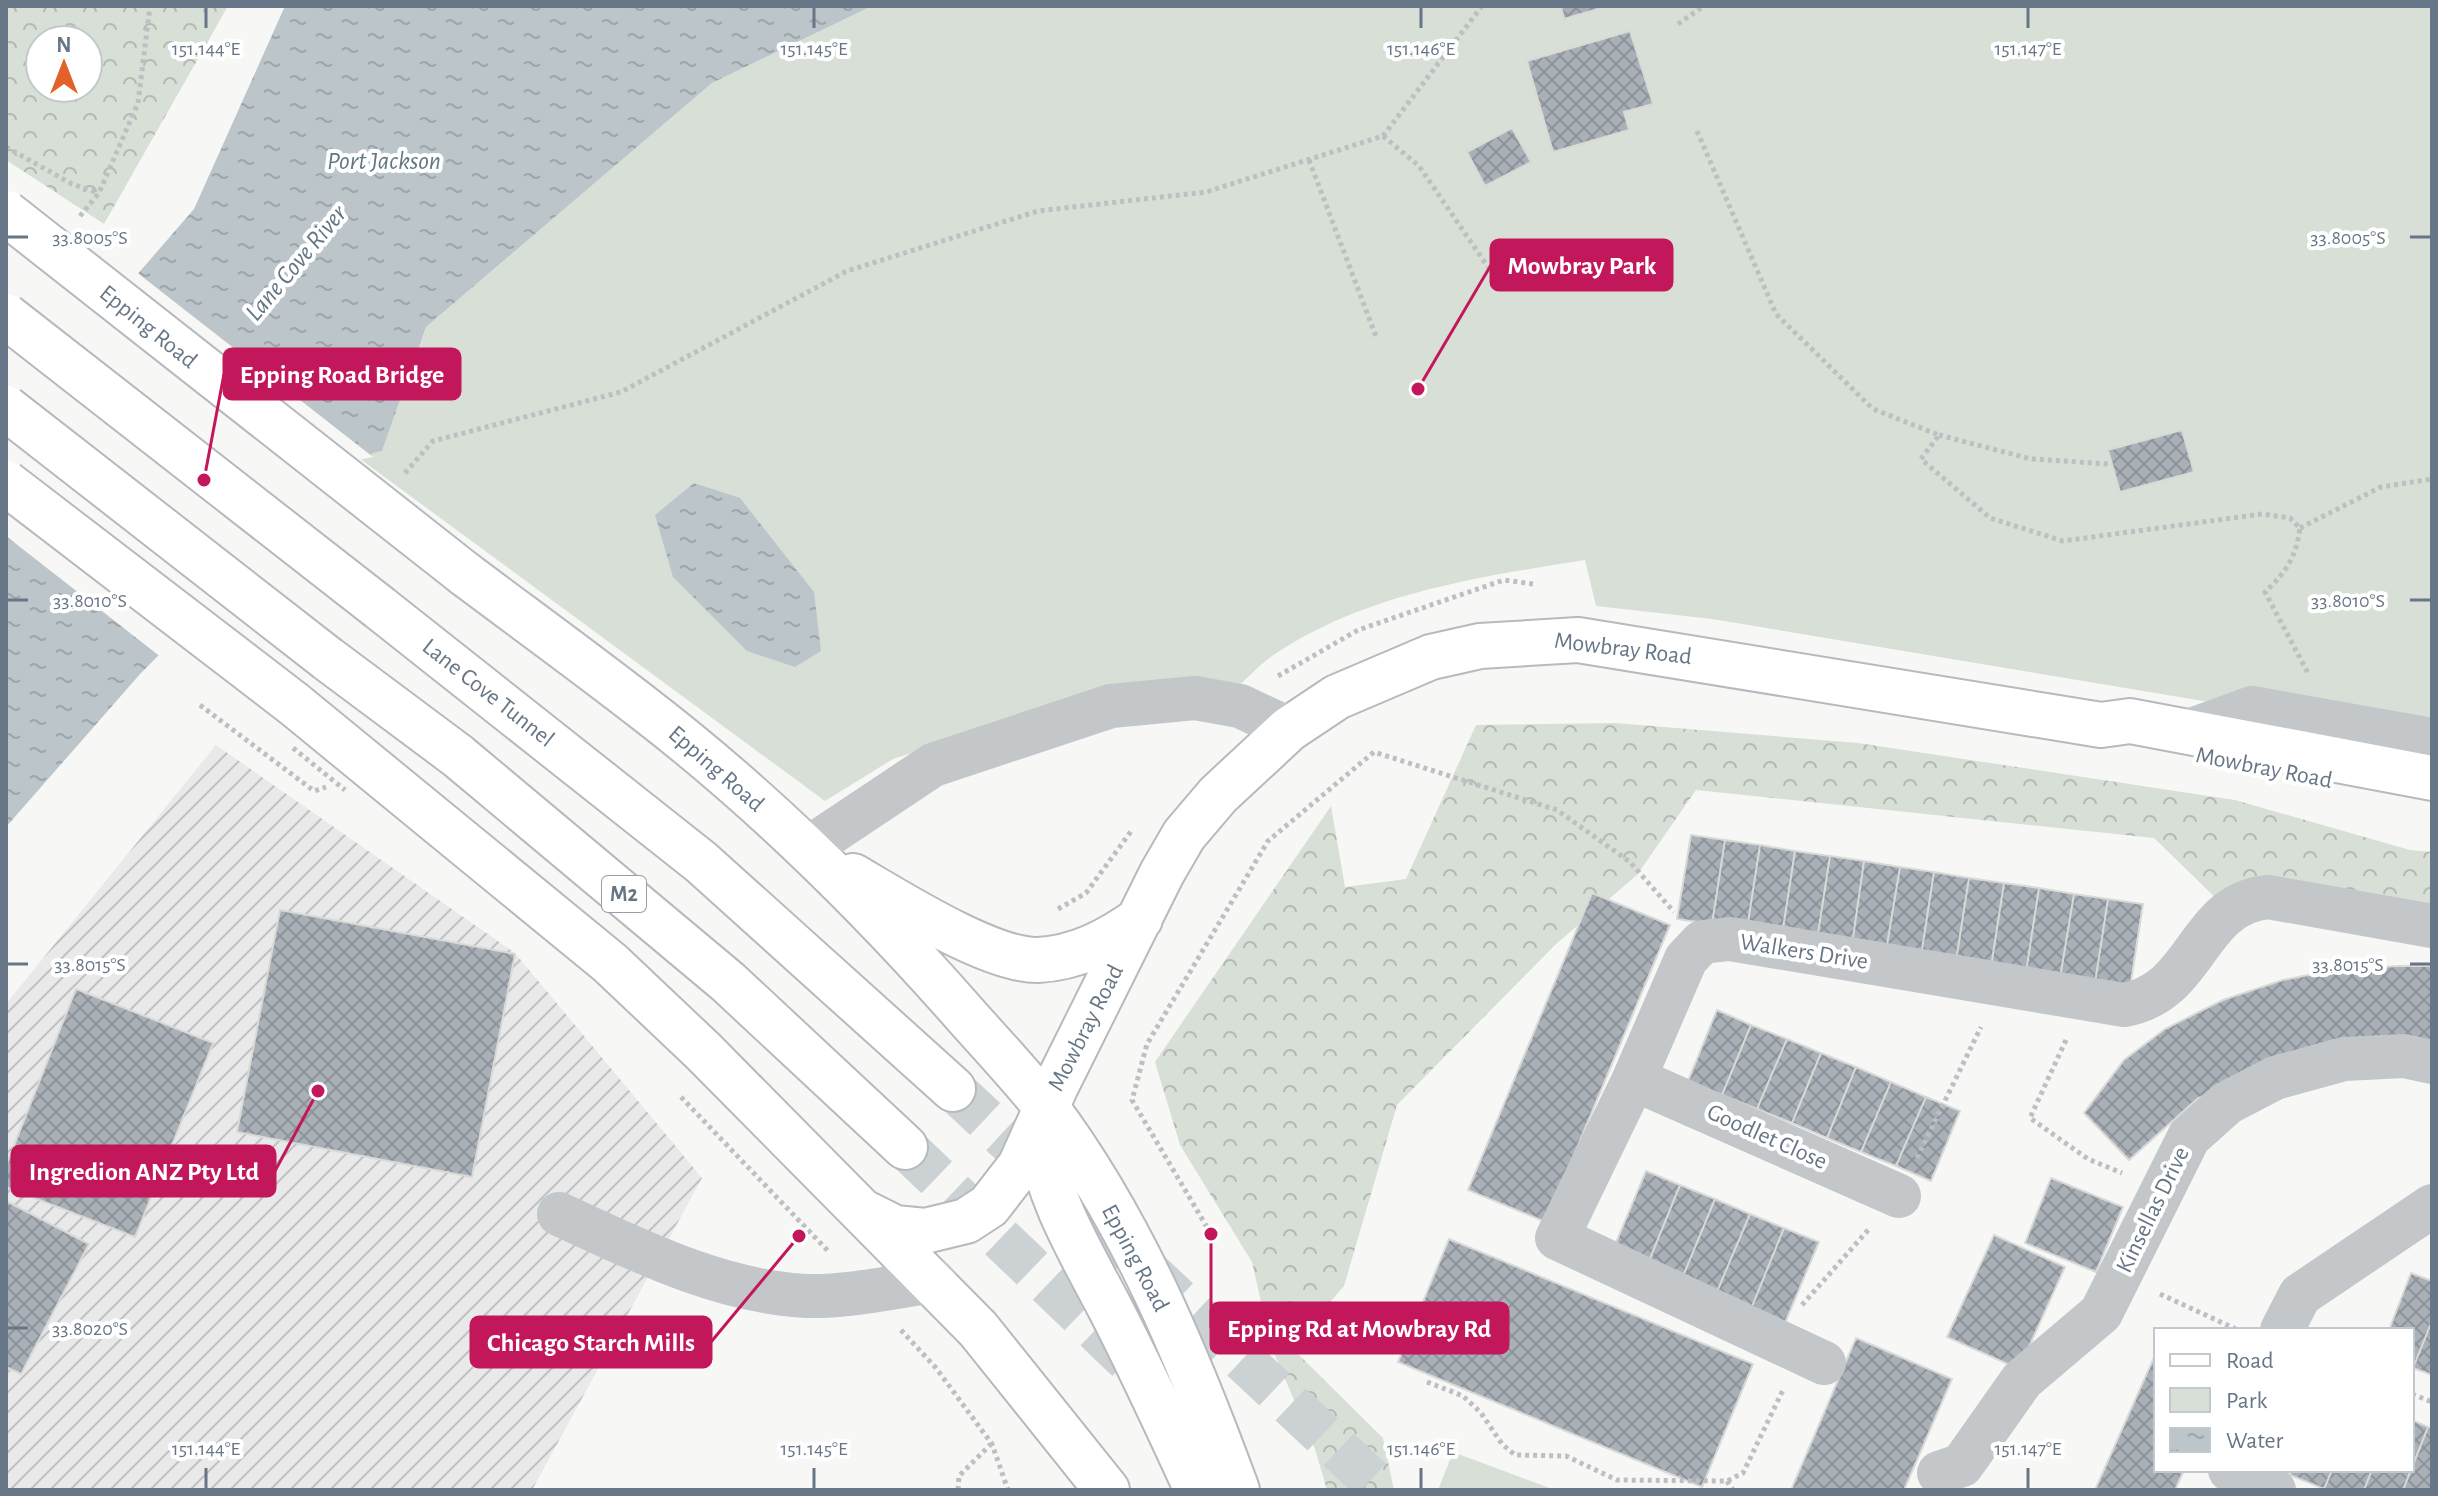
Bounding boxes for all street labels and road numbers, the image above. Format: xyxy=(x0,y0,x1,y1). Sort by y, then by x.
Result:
street label: Epping Road xyxy=(95,281,201,373)
street label: Mowbray Road xyxy=(1553,629,1693,669)
street label: Lane Cove Tunnel xyxy=(418,634,558,752)
street label: Epping Road xyxy=(664,721,768,817)
street label: Mowbray Road xyxy=(2194,743,2334,793)
road number: M2 xyxy=(602,876,646,912)
street label: Walkers Drive xyxy=(1738,930,1870,974)
street label: Mowbray Road xyxy=(1044,961,1128,1095)
street label: Goodlet Close xyxy=(1703,1100,1831,1174)
street label: Kinsellas Drive xyxy=(2112,1143,2194,1277)
street label: Epping Road xyxy=(1097,1200,1173,1316)

